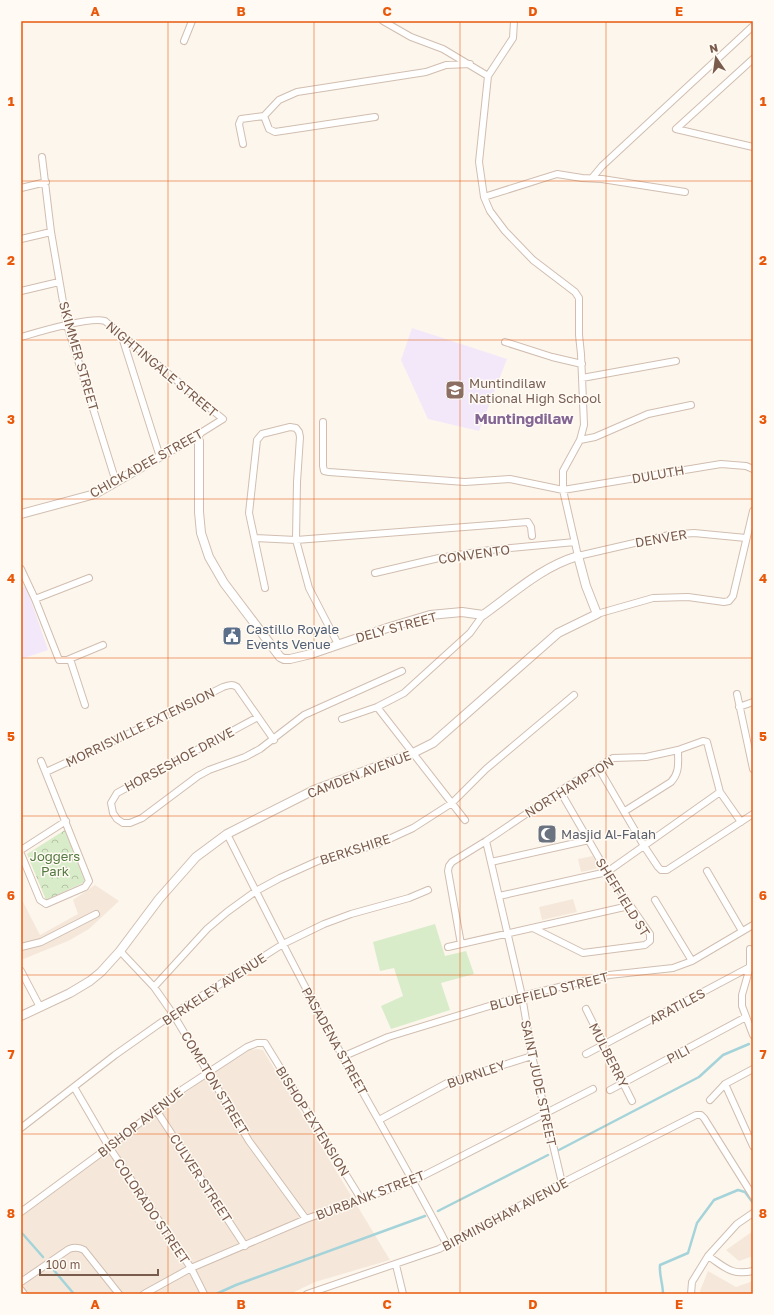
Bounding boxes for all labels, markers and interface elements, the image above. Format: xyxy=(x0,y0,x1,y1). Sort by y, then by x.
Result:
text: A xyxy=(90,3,100,19)
text: B xyxy=(236,3,246,19)
text: C xyxy=(382,3,392,19)
text: D xyxy=(528,3,538,19)
text: E xyxy=(675,3,683,19)
north arrow xyxy=(696,38,736,78)
text: N xyxy=(708,40,719,55)
text: 1 xyxy=(8,93,15,109)
text: 1 xyxy=(760,93,767,109)
text: 2 xyxy=(7,252,15,268)
text: 2 xyxy=(759,252,767,268)
street label: SKIMMER STREET xyxy=(56,300,102,412)
street label: NIGHTINGALE STREET xyxy=(103,318,221,420)
place label: Muntindilaw National High School xyxy=(469,375,601,406)
school or university icon: Muntindilaw National High School xyxy=(444,379,466,401)
district label: Muntingdilaw xyxy=(474,409,574,427)
text: 3 xyxy=(7,411,15,427)
text: 3 xyxy=(759,411,767,427)
street label: CHICKADEE STREET xyxy=(87,425,205,501)
street label: DULUTH xyxy=(630,462,686,486)
street label: DENVER xyxy=(634,526,688,550)
street label: CONVENTO xyxy=(437,541,511,567)
text: 4 xyxy=(7,570,15,586)
text: 4 xyxy=(759,570,767,586)
street label: DELY STREET xyxy=(354,608,438,646)
place label: Castillo Royale Events Venue xyxy=(246,621,339,652)
public building icon: Castillo Royale Events Venue xyxy=(221,625,243,647)
street label: MORRISVILLE EXTENSION xyxy=(63,684,217,770)
street label: HORSESHOE DRIVE xyxy=(121,723,237,795)
text: 5 xyxy=(7,728,15,744)
text: 5 xyxy=(759,728,767,744)
street label: CAMDEN AVENUE xyxy=(305,747,413,801)
street label: NORTHAMPTON xyxy=(522,753,616,821)
mosque icon: Masjid Al-Falah xyxy=(536,823,558,845)
place label: Masjid Al-Falah xyxy=(561,826,656,842)
street label: BERKSHIRE xyxy=(318,830,392,868)
park label: Joggers Park xyxy=(30,848,80,879)
street label: SHEFFIELD ST xyxy=(592,855,654,939)
text: 6 xyxy=(7,887,15,903)
text: 6 xyxy=(759,887,767,903)
street label: BERKELEY AVENUE xyxy=(159,949,269,1029)
street label: BLUEFIELD STREET xyxy=(488,969,610,1013)
street label: PASADENA STREET xyxy=(299,984,371,1098)
street label: ARATILES xyxy=(646,985,708,1027)
street label: SAINT JUDE STREET xyxy=(518,1019,560,1147)
street label: MULBERRY xyxy=(586,1020,632,1091)
street label: COMPTON STREET xyxy=(178,1028,252,1138)
street label: PILI xyxy=(664,1041,692,1067)
text: 7 xyxy=(7,1046,15,1062)
text: 7 xyxy=(759,1046,767,1062)
street label: BURNLEY xyxy=(445,1056,508,1091)
street label: BISHOP EXTENSION xyxy=(273,1063,353,1179)
street label: BISHOP AVENUE xyxy=(94,1084,186,1160)
street label: CULVER STREET xyxy=(166,1131,236,1225)
street label: COLORADO STREET xyxy=(111,1155,193,1267)
street label: BURBANK STREET xyxy=(313,1167,427,1223)
street label: BIRMINGHAM AVENUE xyxy=(439,1174,571,1254)
text: 8 xyxy=(7,1205,15,1221)
text: 8 xyxy=(759,1205,767,1221)
scale bar xyxy=(40,1251,158,1277)
text: 100 m xyxy=(46,1257,80,1272)
text: A xyxy=(90,1296,100,1312)
text: B xyxy=(236,1296,246,1312)
text: C xyxy=(382,1296,392,1312)
text: D xyxy=(528,1296,538,1312)
text: E xyxy=(675,1296,683,1312)

